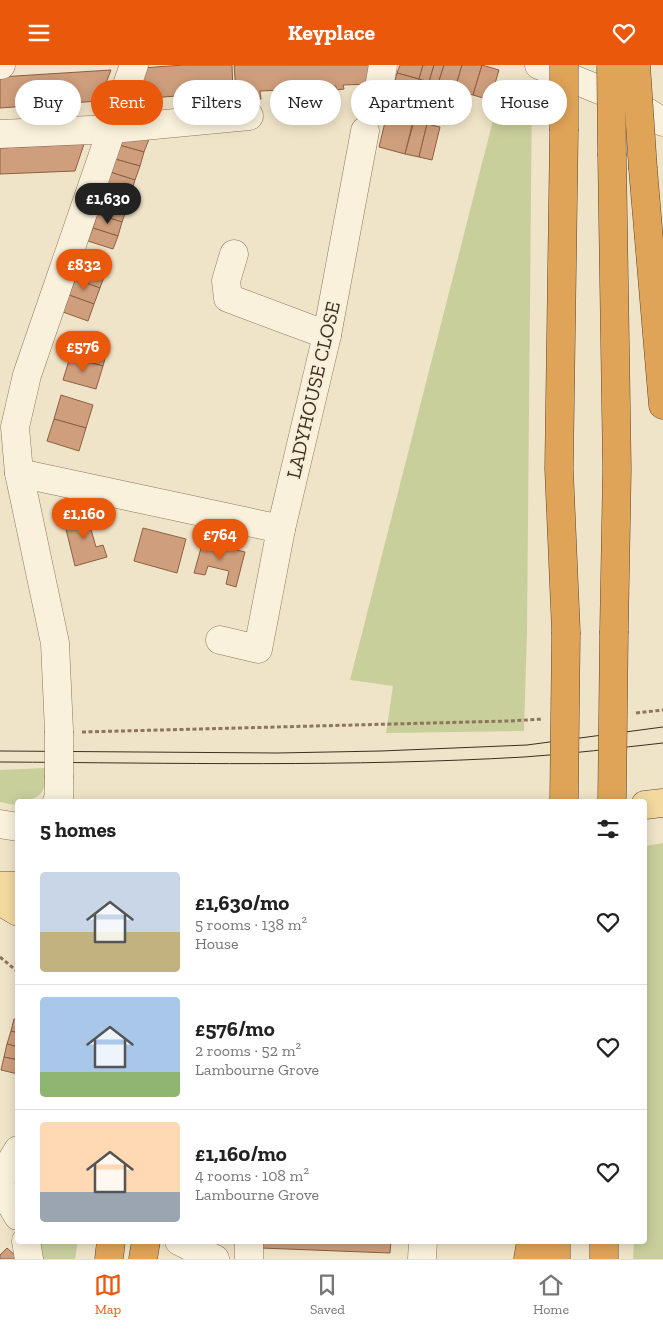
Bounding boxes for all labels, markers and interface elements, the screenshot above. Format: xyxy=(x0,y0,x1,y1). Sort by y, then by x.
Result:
icon: menu xyxy=(25,19,53,47)
text: Keyplace xyxy=(288,19,375,46)
icon: heart xyxy=(610,19,638,47)
chip: Buy xyxy=(15,80,81,125)
chip: Rent xyxy=(91,80,163,125)
chip: Filters xyxy=(173,80,260,125)
chip: New xyxy=(270,80,341,125)
chip: Apartment xyxy=(351,80,472,125)
chip: House xyxy=(482,80,567,125)
pin: £1,630 xyxy=(67,183,149,225)
text: £1,630 xyxy=(86,189,130,208)
pin: £832 xyxy=(54,249,114,291)
text: £832 xyxy=(67,255,101,274)
street label: LADYHOUSE CLOSE xyxy=(281,299,345,481)
pin: £576 xyxy=(53,331,113,373)
text: £576 xyxy=(67,337,99,356)
pin: £1,160 xyxy=(43,497,125,540)
text: £1,160 xyxy=(63,504,105,523)
pin: £764 xyxy=(190,519,250,561)
text: £764 xyxy=(203,525,237,544)
icon: filters xyxy=(594,815,622,843)
text: 5 homes xyxy=(40,817,116,842)
text: £1,630/mo xyxy=(195,890,289,915)
icon: home xyxy=(80,892,140,952)
icon: heart xyxy=(594,908,622,936)
text: 5 rooms · 138 m² xyxy=(195,915,307,934)
text: House xyxy=(195,934,238,953)
text: £576/mo xyxy=(195,1016,275,1041)
icon: home xyxy=(80,1017,140,1077)
icon: heart xyxy=(594,1033,622,1061)
text: 2 rooms · 52 m² xyxy=(195,1041,301,1060)
text: Lambourne Grove xyxy=(195,1060,319,1079)
text: £1,160/mo xyxy=(195,1141,287,1166)
icon: home xyxy=(80,1142,140,1202)
icon: heart xyxy=(594,1158,622,1186)
text: 4 rooms · 108 m² xyxy=(195,1166,309,1185)
text: Lambourne Grove xyxy=(195,1185,319,1204)
tab: Map xyxy=(94,1271,122,1318)
tab: Saved xyxy=(310,1271,345,1318)
tab: Home xyxy=(533,1271,569,1318)

